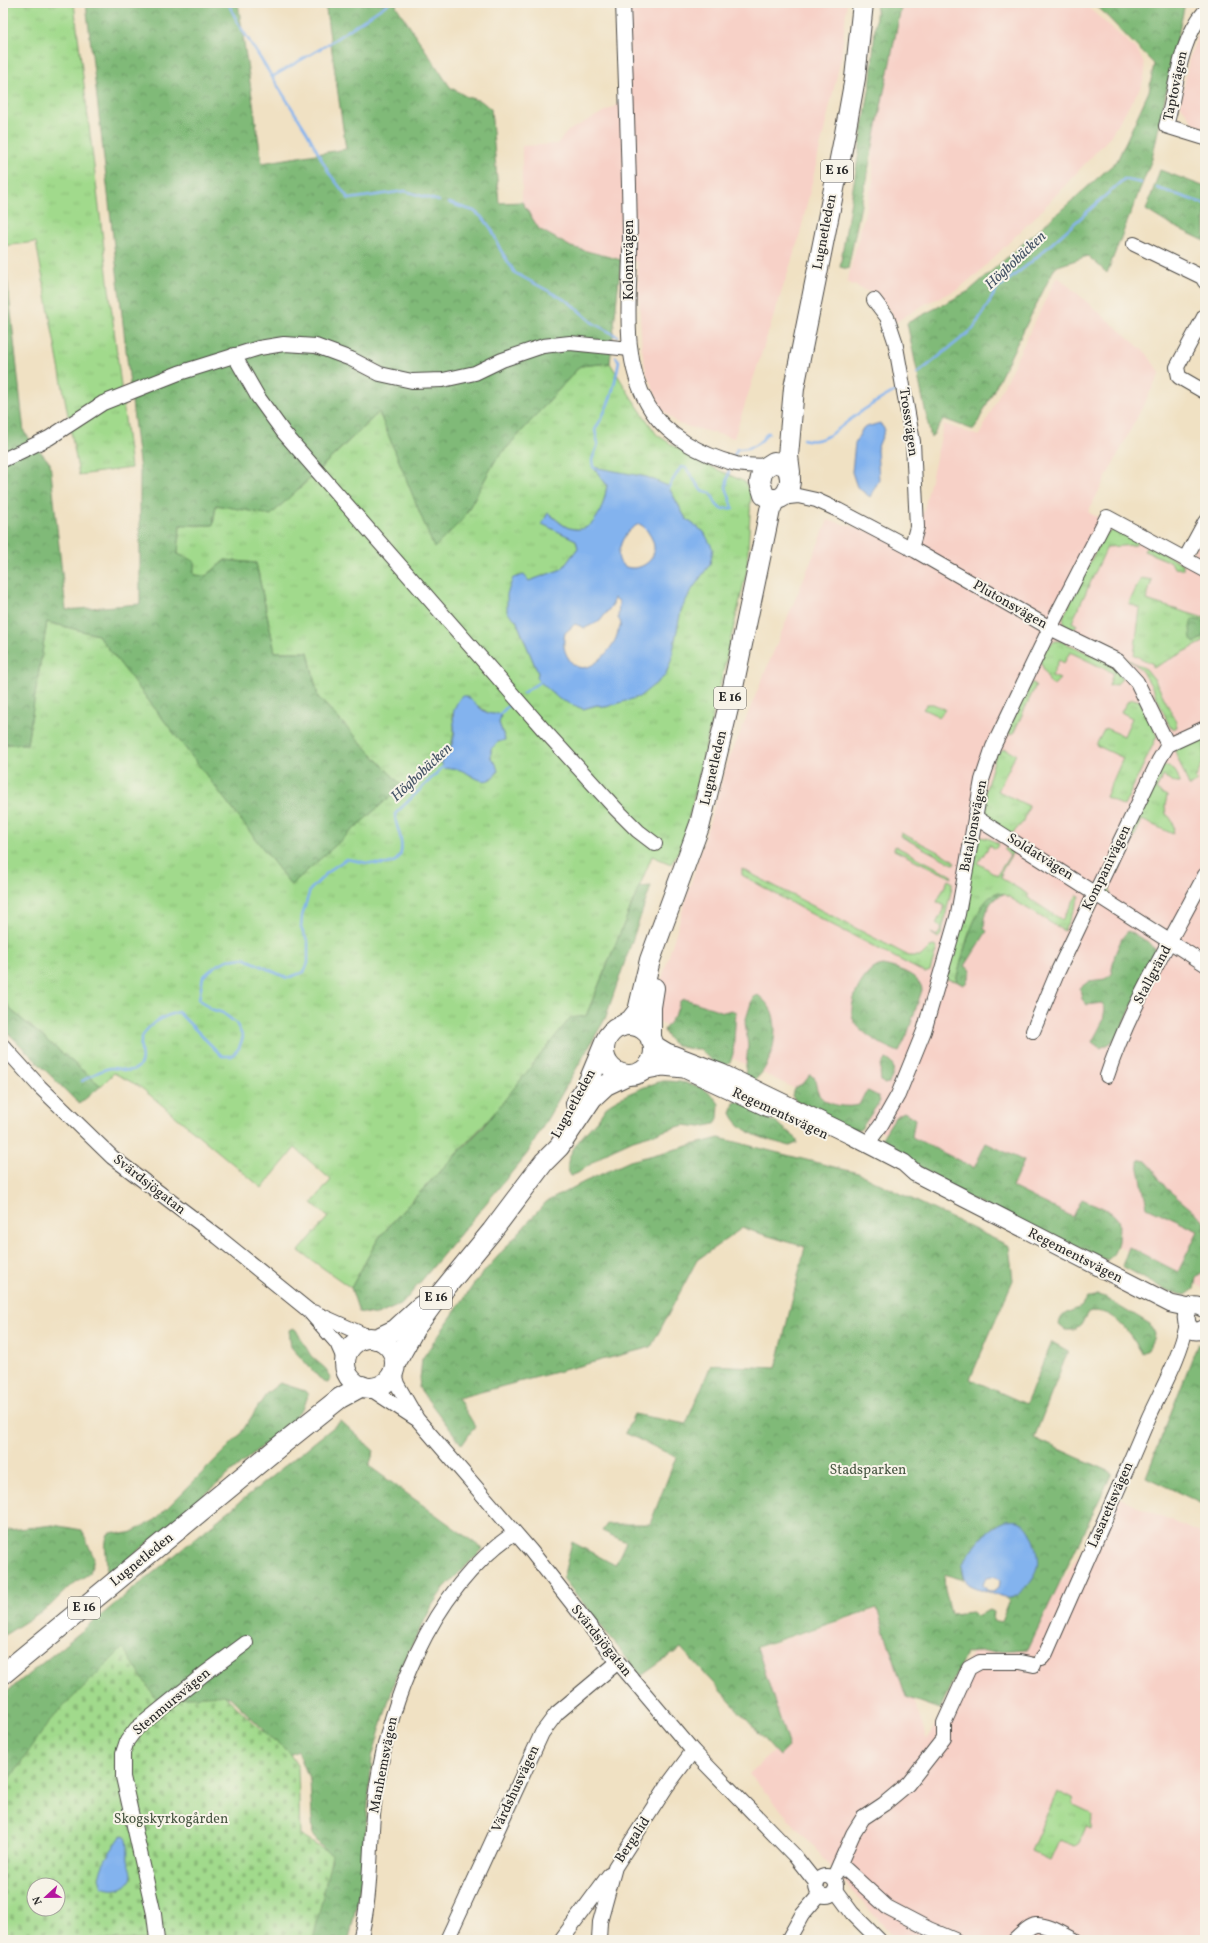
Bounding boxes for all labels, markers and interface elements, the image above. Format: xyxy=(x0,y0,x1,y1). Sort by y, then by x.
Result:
street label: Taptovägen xyxy=(1159,49,1193,123)
road number: E 16 xyxy=(821,160,853,182)
street label: Lugnetleden xyxy=(808,193,842,271)
street label: Kolonnvägen xyxy=(620,220,639,300)
water label: Högbobäcken xyxy=(981,227,1052,295)
street label: Trossvägen xyxy=(894,386,922,458)
street label: Plutonsvägen xyxy=(969,576,1051,634)
road number: E 16 xyxy=(714,687,746,709)
street label: Lugnetleden xyxy=(696,729,732,807)
water label: Högbobäcken xyxy=(387,739,458,807)
street label: Bataljonsvägen xyxy=(956,778,992,874)
street label: Kompanivägen xyxy=(1078,822,1136,914)
street label: Soldatvägen xyxy=(1003,829,1077,885)
street label: Stallgränd xyxy=(1130,942,1177,1008)
street label: Lugnetleden xyxy=(547,1066,601,1142)
street label: Regementsvägen xyxy=(729,1083,831,1145)
street label: Svärdsjögatan xyxy=(109,1151,189,1219)
street label: Regementsvägen xyxy=(1024,1224,1126,1288)
road number: E 16 xyxy=(420,1287,452,1309)
street label: Lasarettsvägen xyxy=(1084,1459,1138,1551)
park label: Stadsparken xyxy=(830,1461,906,1480)
street label: Lugnetleden xyxy=(106,1529,178,1591)
road number: E 16 xyxy=(68,1597,100,1619)
street label: Svärdsjögatan xyxy=(566,1601,636,1681)
street label: Stenmursvägen xyxy=(129,1664,215,1740)
street label: Manhemsvägen xyxy=(365,1715,403,1815)
street label: Värdshusvägen xyxy=(488,1742,544,1836)
park label: Skogskyrkogården xyxy=(114,1810,228,1829)
street label: Bergalid xyxy=(611,1813,655,1867)
north arrow xyxy=(26,1877,66,1917)
text: N xyxy=(30,1894,47,1907)

